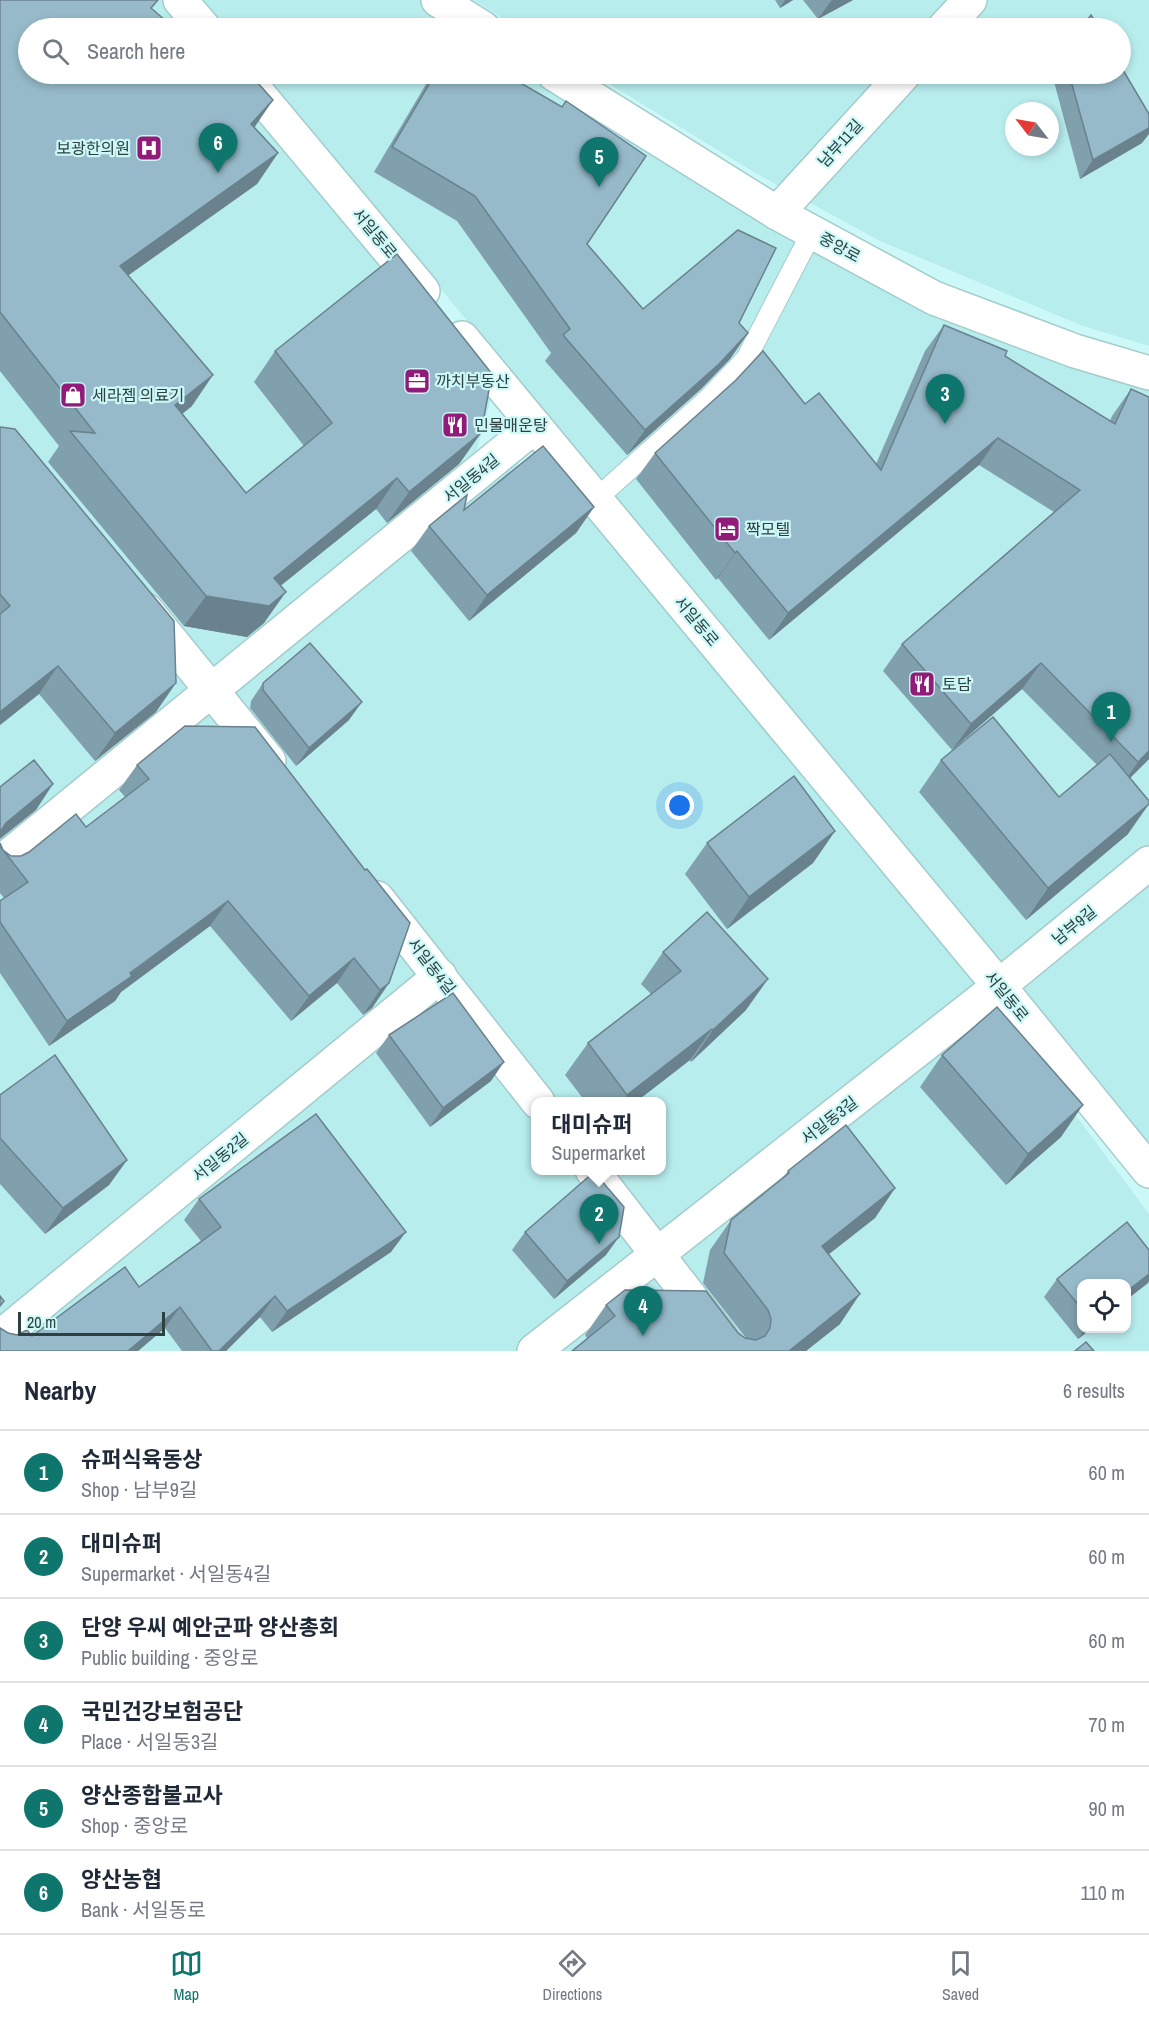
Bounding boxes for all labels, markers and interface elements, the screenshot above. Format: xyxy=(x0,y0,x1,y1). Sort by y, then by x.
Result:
search box xyxy=(18,18,1131,84)
icon: search xyxy=(39,35,72,68)
text: Search here xyxy=(87,36,185,66)
north arrow xyxy=(1005,102,1059,156)
street label: 남부11길 xyxy=(812,114,868,172)
pin: 6 xyxy=(198,124,238,173)
hospital icon: 보광한의원 xyxy=(134,133,164,163)
place label: 보광한의원 xyxy=(56,137,130,159)
pin: 5 xyxy=(580,138,618,187)
street label: 서일동로 xyxy=(348,203,403,263)
street label: 중앙로 xyxy=(815,227,865,267)
office icon: 까치부동산 xyxy=(402,366,432,396)
place label: 까치부동산 xyxy=(436,370,510,392)
pin: 3 xyxy=(926,374,964,424)
shop icon: 세라젬 의료기 xyxy=(58,380,88,410)
place label: 세라젬 의료기 xyxy=(92,384,184,406)
restaurant icon: 민물매운탕 xyxy=(440,410,470,440)
place label: 민물매운탕 xyxy=(474,414,548,436)
street label: 서일동4길 xyxy=(438,449,504,507)
hotel icon: 짝모텔 xyxy=(712,514,742,544)
place label: 짝모텔 xyxy=(746,518,790,540)
street label: 서일동로 xyxy=(670,591,725,651)
restaurant icon: 토담 xyxy=(907,669,937,699)
place label: 토담 xyxy=(942,673,972,695)
pin: 1 xyxy=(1092,692,1130,742)
your location xyxy=(665,791,694,820)
street label: 남부9길 xyxy=(1047,900,1101,950)
street label: 서일동4길 xyxy=(403,933,461,999)
street label: 서일동로 xyxy=(980,966,1034,1026)
street label: 서일동3길 xyxy=(796,1091,862,1149)
popup xyxy=(531,1097,666,1175)
text: 대미슈퍼 xyxy=(552,1109,633,1139)
street label: 서일동2길 xyxy=(187,1128,253,1186)
text: Supermarket xyxy=(552,1139,645,1166)
pin: 2 xyxy=(580,1194,618,1244)
map controls xyxy=(1077,1279,1131,1333)
button: locate xyxy=(1077,1279,1131,1333)
pin: 4 xyxy=(624,1286,662,1336)
scale bar xyxy=(18,1309,165,1336)
text: 20 m xyxy=(27,1311,56,1333)
text: Nearby xyxy=(24,1373,96,1408)
text: 6 results xyxy=(1063,1377,1125,1404)
text: 슈퍼식육동상 xyxy=(81,1444,202,1474)
text: 1 xyxy=(39,1459,48,1486)
text: 60 m xyxy=(1089,1459,1125,1486)
text: Shop · 남부9길 xyxy=(81,1476,197,1503)
text: 대미슈퍼 xyxy=(81,1528,162,1558)
text: 2 xyxy=(39,1543,48,1570)
text: 60 m xyxy=(1089,1543,1125,1570)
text: Supermarket · 서일동4길 xyxy=(81,1560,271,1587)
text: 단양 우씨 예안군파 양산총회 xyxy=(81,1612,339,1642)
text: 3 xyxy=(39,1627,48,1654)
text: 60 m xyxy=(1089,1627,1125,1654)
text: Public building · 중앙로 xyxy=(81,1644,258,1671)
text: 국민건강보험공단 xyxy=(81,1696,243,1726)
text: 4 xyxy=(39,1711,48,1738)
text: 70 m xyxy=(1089,1711,1125,1738)
text: Place · 서일동3길 xyxy=(81,1728,218,1755)
text: 양산종합불교사 xyxy=(81,1780,223,1810)
text: 5 xyxy=(39,1795,48,1822)
text: 90 m xyxy=(1089,1795,1125,1822)
text: Shop · 중앙로 xyxy=(81,1812,188,1839)
text: 양산농협 xyxy=(81,1864,162,1894)
text: 6 xyxy=(39,1879,48,1906)
text: 110 m xyxy=(1081,1879,1125,1906)
text: Bank · 서일동로 xyxy=(81,1896,206,1923)
tab: Map xyxy=(170,1947,203,2005)
tab: Directions xyxy=(542,1947,602,2005)
tab: Saved xyxy=(942,1947,979,2005)

